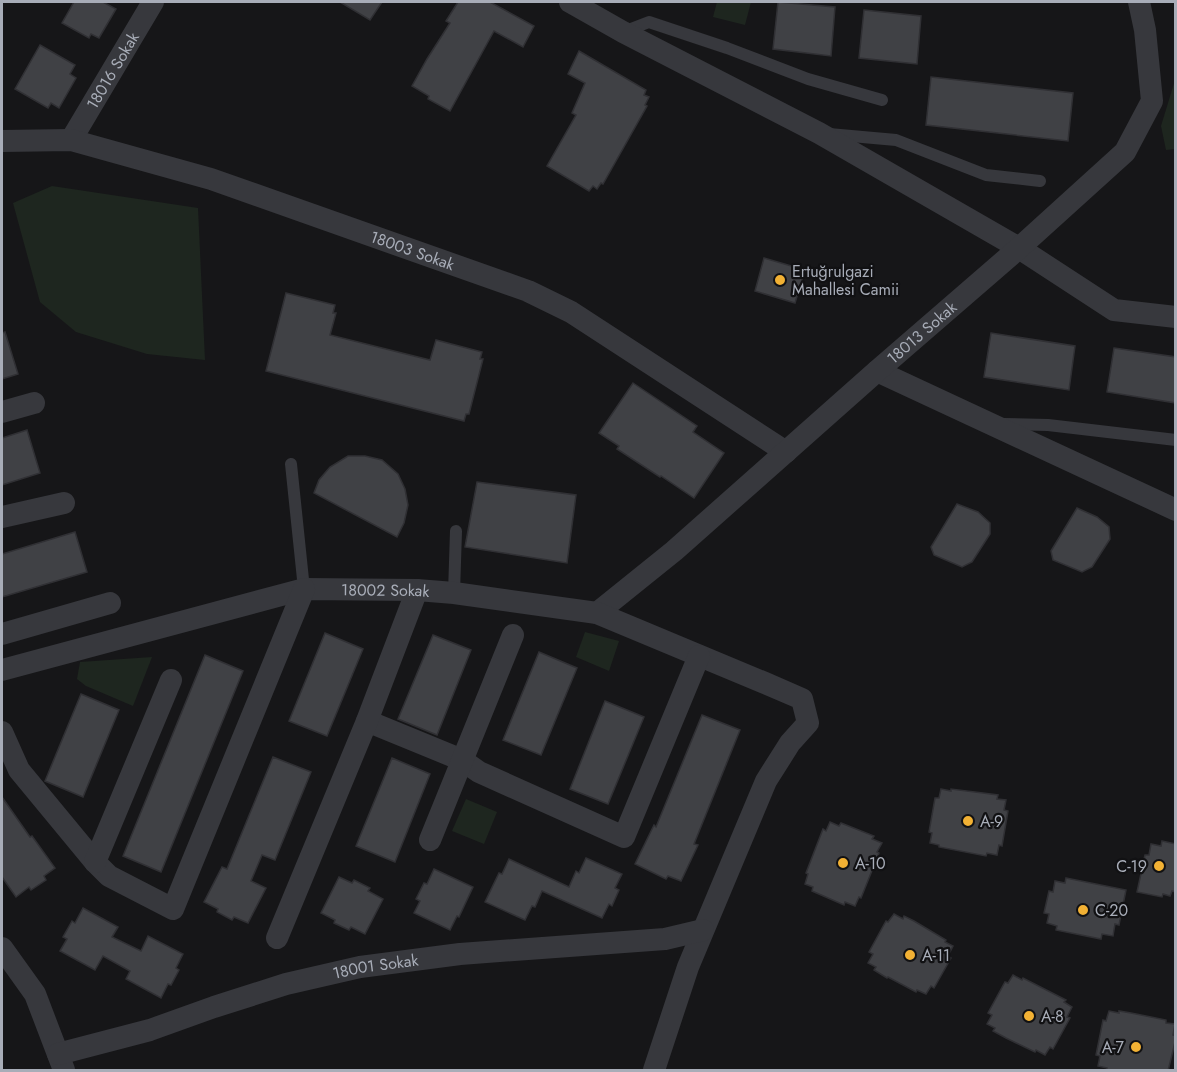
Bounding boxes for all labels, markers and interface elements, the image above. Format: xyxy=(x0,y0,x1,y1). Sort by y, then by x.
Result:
street label: 18016 Sokak xyxy=(80,27,145,113)
street label: 18003 Sokak xyxy=(367,225,459,276)
place label: Ertuğrulgazi Mahallesi Camii xyxy=(792,260,899,301)
marker: Ertuğrulgazi Mahallesi Camii xyxy=(773,273,787,287)
street label: 18013 Sokak xyxy=(882,295,962,369)
street label: 18002 Sokak xyxy=(341,578,431,603)
place label: A-9 xyxy=(980,810,1003,833)
marker: A-9 xyxy=(961,814,975,828)
place label: A-10 xyxy=(855,852,886,875)
place label: C-19 xyxy=(1116,855,1147,878)
marker: A-10 xyxy=(836,856,850,870)
marker: C-19 xyxy=(1152,859,1166,873)
place label: C-20 xyxy=(1095,899,1128,922)
marker: C-20 xyxy=(1076,903,1090,917)
place label: A-11 xyxy=(922,944,950,967)
street label: 18001 Sokak xyxy=(330,948,421,984)
marker: A-11 xyxy=(903,948,917,962)
place label: A-8 xyxy=(1041,1005,1064,1028)
marker: A-8 xyxy=(1022,1009,1036,1023)
place label: A-7 xyxy=(1102,1036,1125,1059)
marker: A-7 xyxy=(1129,1040,1143,1054)

